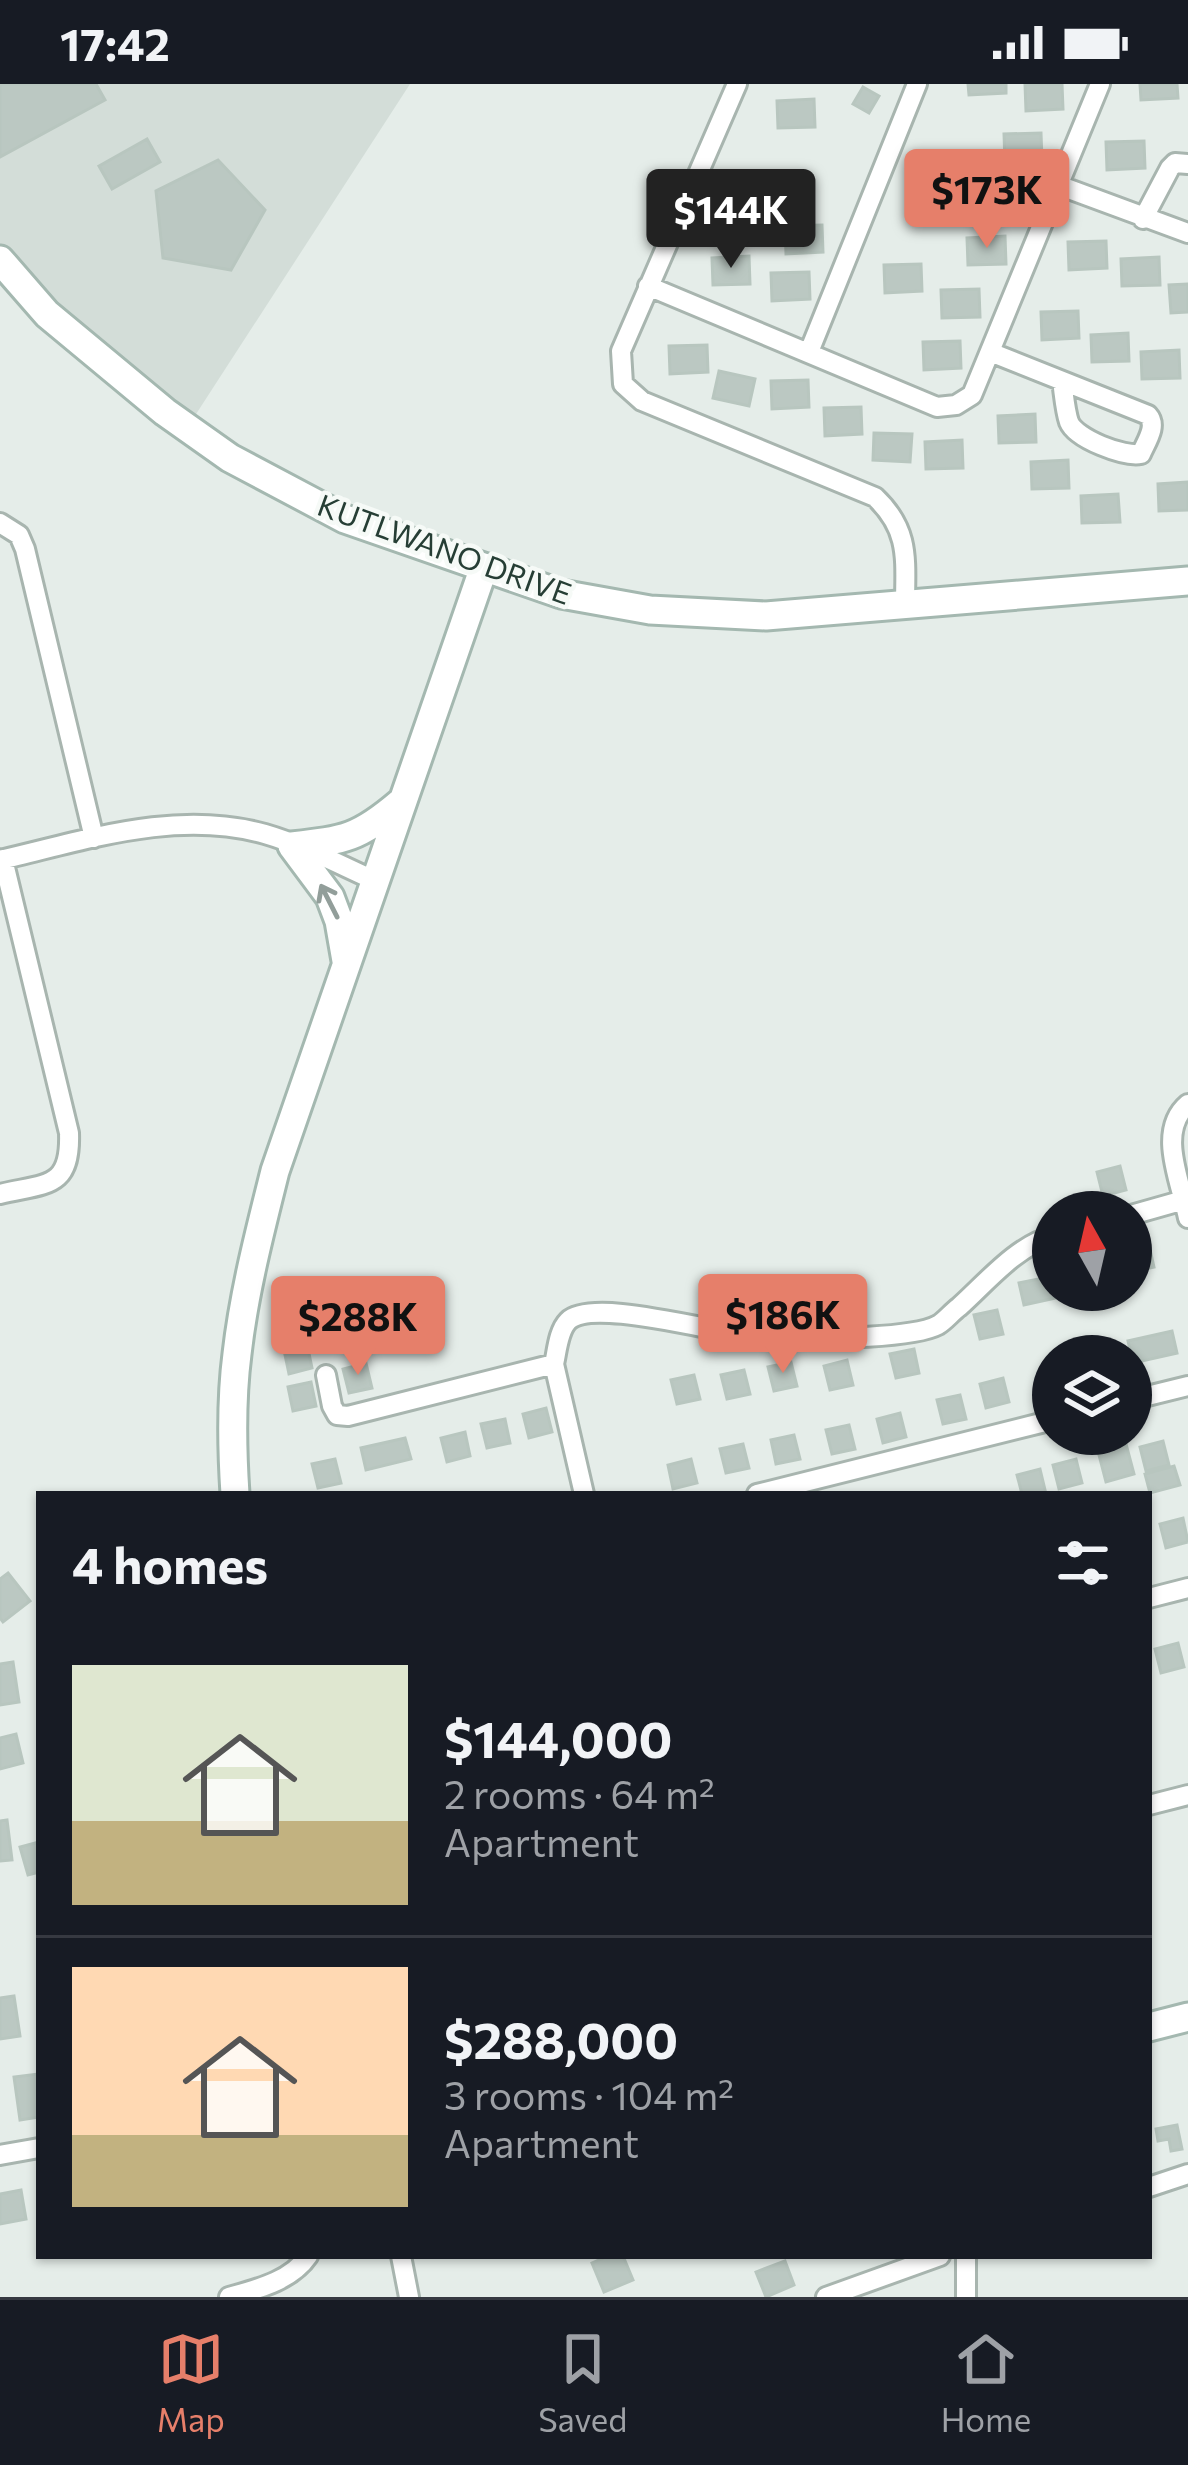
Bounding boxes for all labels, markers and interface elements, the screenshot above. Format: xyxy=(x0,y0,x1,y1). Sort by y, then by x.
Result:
text: 17:42 xyxy=(60,15,170,70)
pin: $173K xyxy=(903,149,1071,251)
text: $173K xyxy=(931,164,1043,212)
pin: $144K xyxy=(647,169,815,271)
text: $144K xyxy=(673,184,789,232)
street label: KUTLWANO DRIVE xyxy=(313,485,577,611)
one-way arrow xyxy=(316,884,339,920)
north arrow xyxy=(1032,1191,1152,1311)
map controls xyxy=(1032,1191,1152,1455)
pin: $186K xyxy=(699,1274,867,1376)
pin: $288K xyxy=(274,1276,442,1378)
text: $186K xyxy=(725,1289,841,1337)
text: $288K xyxy=(298,1291,418,1339)
button: layers xyxy=(1032,1335,1152,1455)
icon: filters xyxy=(1050,1530,1116,1596)
text: 4 homes xyxy=(72,1532,268,1595)
text: $144,000 xyxy=(444,1706,672,1769)
icon: home xyxy=(168,1713,312,1857)
text: 2 rooms · 64 m² xyxy=(444,1769,715,1817)
text: Apartment xyxy=(444,1817,639,1865)
text: $288,000 xyxy=(444,2007,678,2070)
icon: home xyxy=(168,2015,312,2159)
text: 3 rooms · 104 m² xyxy=(444,2070,734,2118)
text: Apartment xyxy=(444,2118,639,2166)
tab: Map xyxy=(157,2326,225,2439)
tab: Saved xyxy=(538,2326,627,2439)
tab: Home xyxy=(941,2326,1031,2439)

